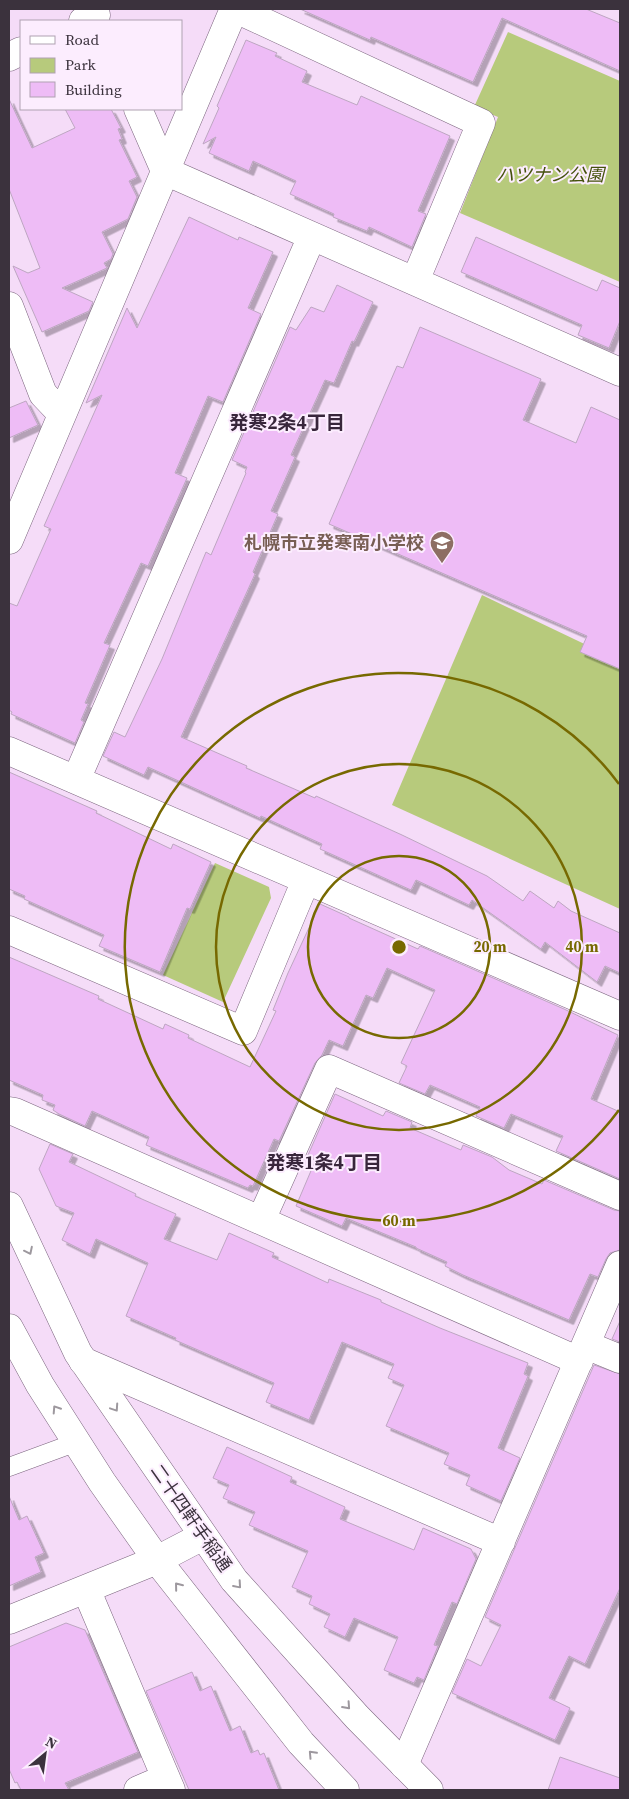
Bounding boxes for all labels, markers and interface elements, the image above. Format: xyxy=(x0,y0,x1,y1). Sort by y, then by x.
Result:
legend xyxy=(20,20,182,110)
text: Road xyxy=(65,29,99,50)
text: Park xyxy=(65,54,97,75)
text: Building xyxy=(65,79,122,100)
park label: ハツナン公園 xyxy=(496,162,607,187)
district label: 発寒2条4丁目 xyxy=(229,409,345,435)
place label: 札幌市立発寒南小学校 xyxy=(244,530,424,555)
school or university icon: 札幌市立発寒南小学校 xyxy=(429,530,455,564)
text: 20 m xyxy=(473,936,507,957)
text: 40 m xyxy=(565,936,599,957)
centre of rings xyxy=(390,938,408,956)
district label: 発寒1条4丁目 xyxy=(266,1149,382,1175)
text: 60 m xyxy=(382,1210,416,1231)
one-way arrow xyxy=(23,1246,33,1255)
one-way arrow xyxy=(109,1402,118,1412)
one-way arrow xyxy=(52,1406,62,1415)
street label: 二十四軒手稲通 xyxy=(145,1459,238,1576)
one-way arrow xyxy=(232,1579,241,1588)
one-way arrow xyxy=(174,1583,183,1592)
one-way arrow xyxy=(341,1700,350,1709)
north arrow xyxy=(20,1729,70,1779)
text: N xyxy=(42,1731,61,1754)
one-way arrow xyxy=(309,1751,318,1760)

